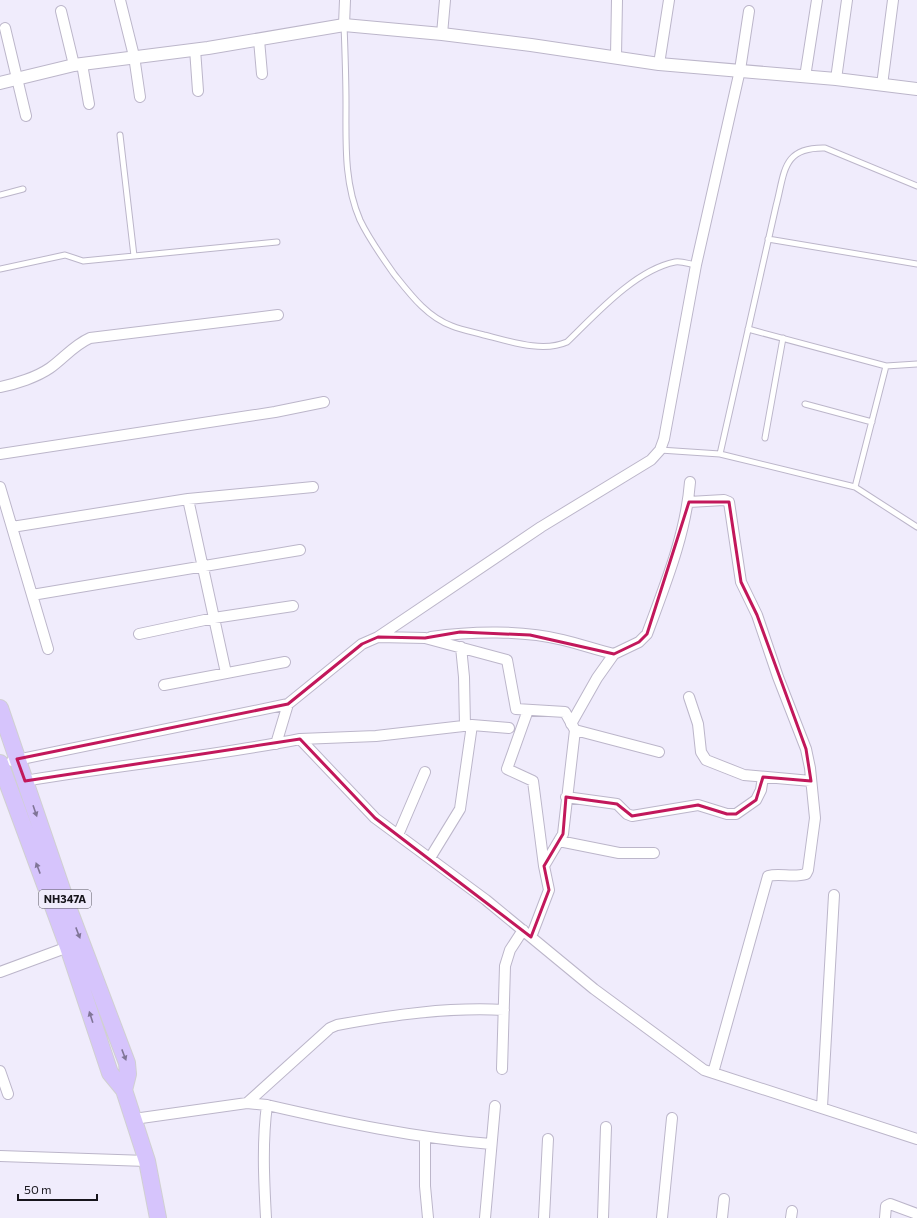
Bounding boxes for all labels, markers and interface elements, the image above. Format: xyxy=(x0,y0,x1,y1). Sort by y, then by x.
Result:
one-way arrow xyxy=(32,805,38,817)
one-way arrow xyxy=(35,862,41,874)
road number: NH347A xyxy=(39,890,91,908)
one-way arrow xyxy=(76,928,82,940)
one-way arrow xyxy=(88,1011,94,1023)
one-way arrow xyxy=(121,1049,127,1061)
scale bar xyxy=(18,1176,97,1202)
text: 50 m xyxy=(24,1182,52,1196)

